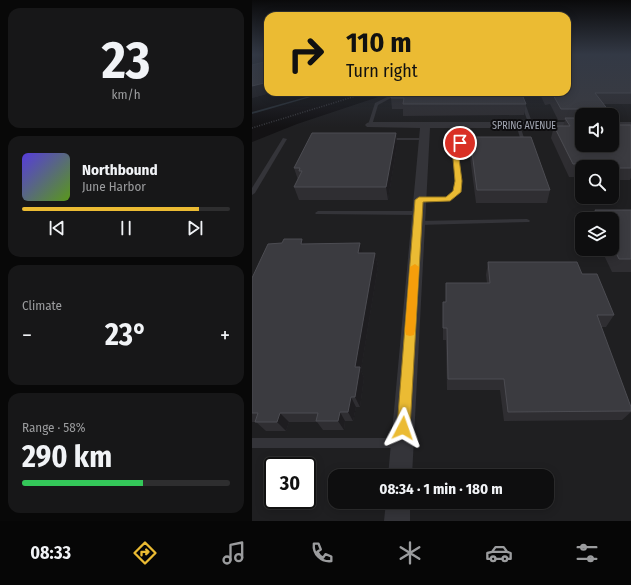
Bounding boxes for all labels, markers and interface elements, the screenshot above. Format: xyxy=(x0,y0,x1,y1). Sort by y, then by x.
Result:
text: 110 m xyxy=(346,26,412,59)
icon: right xyxy=(280,28,332,80)
text: 23 xyxy=(102,29,150,92)
text: Turn right xyxy=(346,60,418,82)
text: km/h xyxy=(112,87,141,102)
map controls xyxy=(575,108,619,256)
button: sound xyxy=(575,108,619,152)
street label: SPRING AVENUE xyxy=(492,120,556,132)
pin xyxy=(443,126,477,160)
icon: arrive xyxy=(449,132,471,154)
button: search xyxy=(575,160,619,204)
text: Northbound xyxy=(82,161,158,179)
text: June Harbor xyxy=(82,179,146,194)
button: layers xyxy=(575,212,619,256)
icon: previous xyxy=(46,217,68,239)
icon: pause xyxy=(115,217,137,239)
icon: next xyxy=(184,217,206,239)
text: Climate xyxy=(22,298,62,313)
text: 23° xyxy=(105,317,147,353)
text: − xyxy=(22,322,32,349)
text: + xyxy=(220,322,230,349)
position arrow xyxy=(382,407,424,449)
text: Range · 58% xyxy=(22,420,86,435)
text: 290 km xyxy=(22,439,112,475)
speed limit sign: 30 xyxy=(264,457,316,509)
text: 08:34 · 1 min · 180 m xyxy=(379,480,503,498)
icon: directions xyxy=(131,539,159,567)
icon: music xyxy=(220,539,248,567)
icon: phone xyxy=(308,539,336,567)
icon: climate xyxy=(396,539,424,567)
icon: car xyxy=(485,539,513,567)
icon: filters xyxy=(573,539,601,567)
text: 08:33 xyxy=(30,542,71,564)

